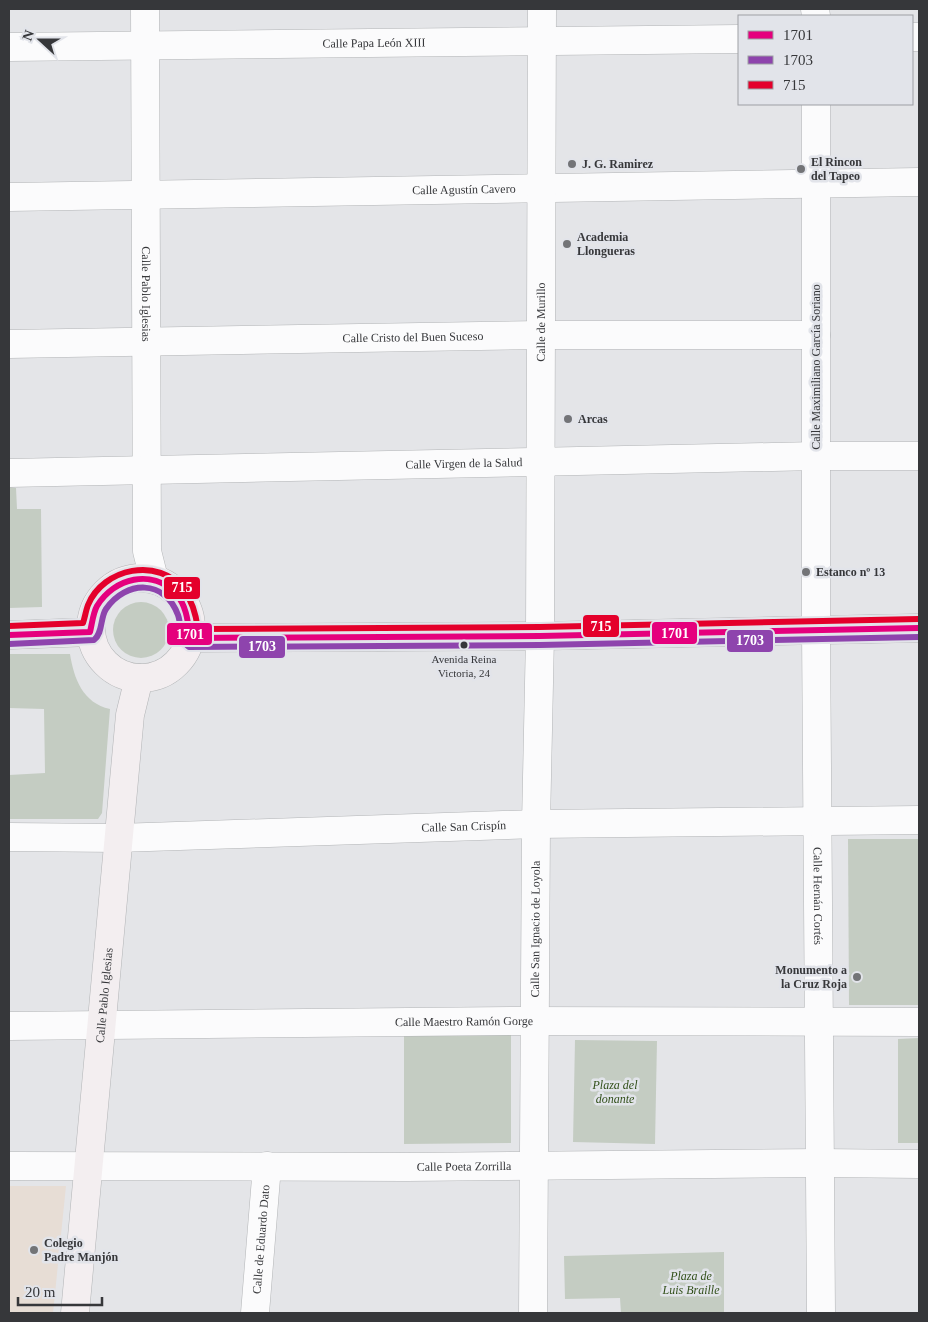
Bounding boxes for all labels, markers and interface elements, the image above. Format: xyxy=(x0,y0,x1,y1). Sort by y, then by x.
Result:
north arrow xyxy=(15,15,65,65)
legend xyxy=(738,15,913,105)
text: 1701 xyxy=(783,27,813,43)
text: N xyxy=(20,28,37,43)
street label: Calle Papa León XIII xyxy=(322,35,426,51)
text: 1703 xyxy=(783,52,813,68)
text: 715 xyxy=(783,77,806,93)
place label: El Rincon del Tapeo xyxy=(811,155,862,183)
place label: J. G. Ramirez xyxy=(582,157,654,171)
marker: J. G. Ramirez xyxy=(566,158,578,170)
marker: El Rincon del Tapeo xyxy=(795,163,807,175)
street label: Calle Agustín Cavero xyxy=(412,182,516,197)
place label: Academia Llongueras xyxy=(577,230,635,258)
marker: Academia Llongueras xyxy=(561,238,573,250)
street label: Calle Pablo Iglesias xyxy=(139,246,153,342)
street label: Calle de Murillo xyxy=(534,282,548,362)
street label: Calle Maximiliano García Soriano xyxy=(809,284,823,450)
street label: Calle Cristo del Buen Suceso xyxy=(342,329,483,345)
place label: Arcas xyxy=(578,412,608,426)
marker: Arcas xyxy=(562,413,574,425)
street label: Calle Virgen de la Salud xyxy=(405,455,522,472)
place label: Estanco nº 13 xyxy=(816,565,885,579)
marker: Estanco nº 13 xyxy=(800,566,812,578)
line badge: 715 xyxy=(163,576,201,600)
text: 715 xyxy=(172,580,193,595)
line badge: 715 xyxy=(582,614,620,638)
text: 715 xyxy=(591,619,612,634)
line badge: 1701 xyxy=(651,621,698,645)
line badge: 1701 xyxy=(166,622,213,646)
text: 1701 xyxy=(661,626,689,641)
text: 1701 xyxy=(176,627,204,642)
line badge: 1703 xyxy=(726,629,774,653)
text: 1703 xyxy=(736,633,764,648)
line badge: 1703 xyxy=(238,635,286,659)
text: 1703 xyxy=(248,639,276,654)
marker: Avenida Reina Victoria, 24 xyxy=(459,640,469,650)
place label: Avenida Reina Victoria, 24 xyxy=(432,653,497,679)
street label: Calle San Crispín xyxy=(421,818,506,835)
street label: Calle Hernán Cortés xyxy=(811,847,825,945)
street label: Calle San Ignacio de Loyola xyxy=(528,860,543,997)
street label: Calle Pablo Iglesias xyxy=(93,947,116,1043)
place label: Monumento a la Cruz Roja xyxy=(775,963,847,991)
marker: Monumento a la Cruz Roja xyxy=(851,971,863,983)
street label: Calle Maestro Ramón Gorge xyxy=(395,1014,533,1029)
park label: Plaza del donante xyxy=(592,1078,638,1106)
street label: Calle Poeta Zorrilla xyxy=(417,1159,512,1174)
street label: Calle de Eduardo Dato xyxy=(250,1184,272,1294)
place label: Colegio Padre Manjón xyxy=(44,1236,118,1264)
marker: Colegio Padre Manjón xyxy=(28,1244,40,1256)
park label: Plaza de Luis Braille xyxy=(661,1269,720,1297)
scale bar xyxy=(18,1274,101,1306)
text: 20 m xyxy=(25,1284,56,1300)

